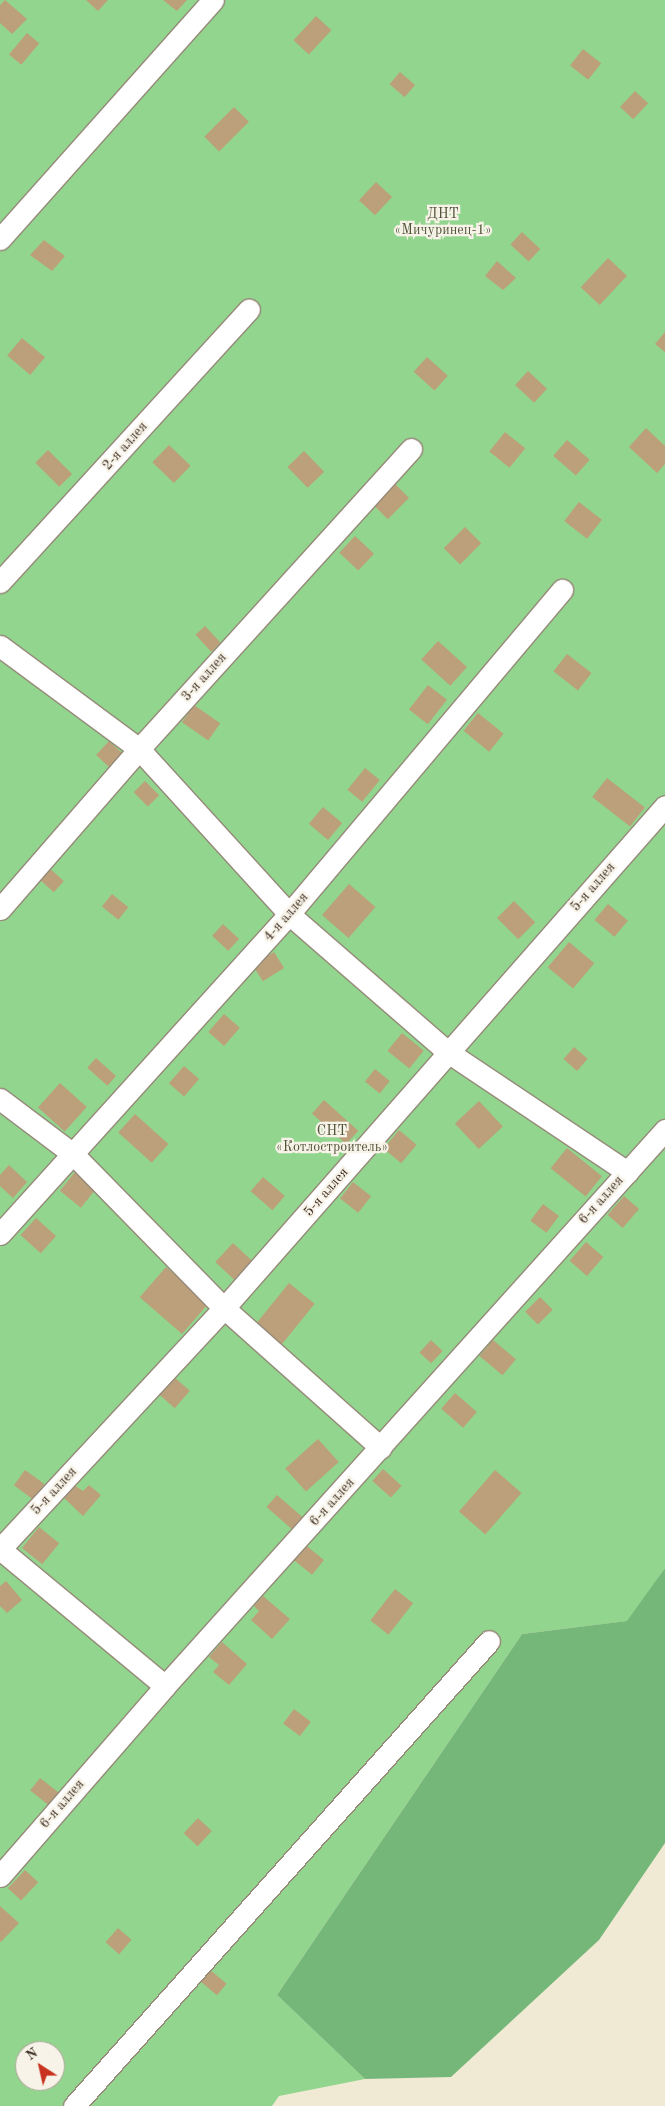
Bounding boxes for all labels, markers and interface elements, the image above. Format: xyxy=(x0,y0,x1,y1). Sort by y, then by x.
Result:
park label: ДНТ «Мичуринец-1» xyxy=(395,206,491,238)
street label: 2-я аллея xyxy=(99,418,151,474)
street label: 3-я аллея xyxy=(178,649,230,705)
street label: 5-я аллея xyxy=(567,859,619,915)
street label: 4-я аллея xyxy=(260,889,312,945)
park label: СНТ «Котлостроитель» xyxy=(276,1123,388,1156)
street label: 5-я аллея xyxy=(300,1164,352,1220)
street label: 6-я аллея xyxy=(575,1172,627,1228)
street label: 5-я аллея xyxy=(28,1464,80,1518)
street label: 6-я аллея xyxy=(306,1474,358,1530)
street label: 6-я аллея xyxy=(36,1776,88,1832)
north arrow xyxy=(15,2041,65,2091)
text: N xyxy=(24,2046,40,2063)

